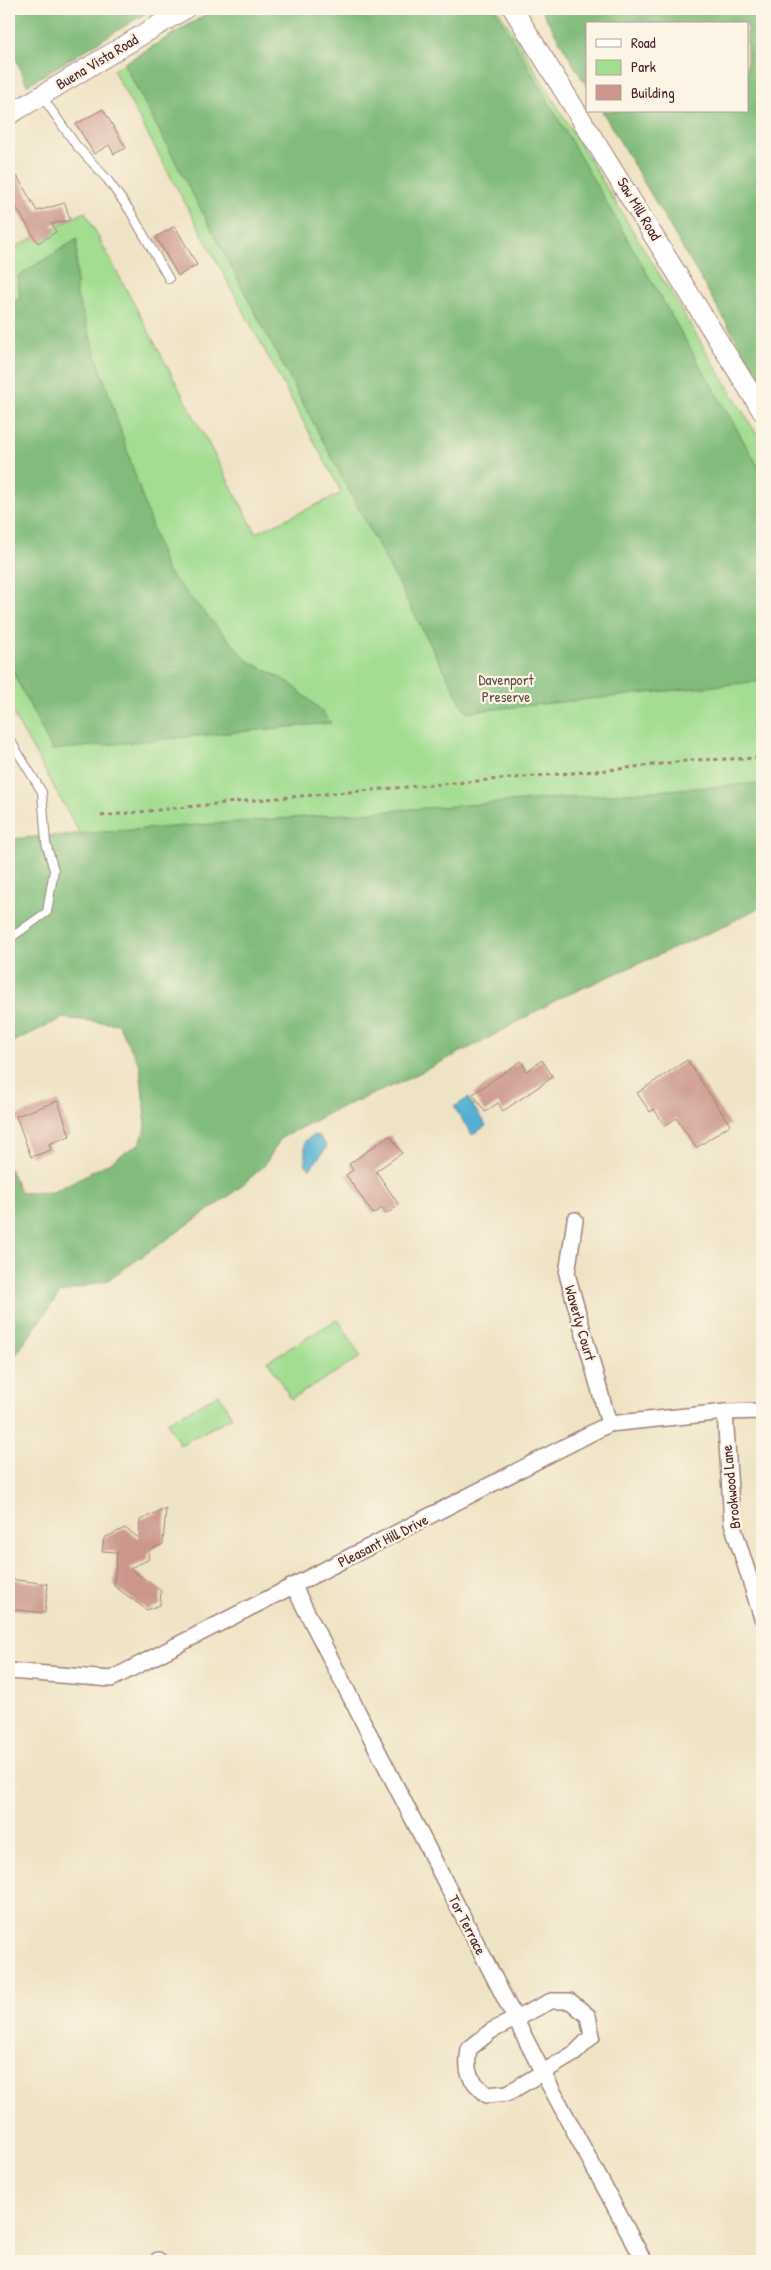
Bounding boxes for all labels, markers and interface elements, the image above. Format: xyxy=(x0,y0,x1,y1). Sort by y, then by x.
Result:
legend xyxy=(586,22,748,112)
street label: Buena Vista Road xyxy=(52,29,142,94)
text: Road xyxy=(631,32,656,53)
text: Park xyxy=(631,56,656,77)
text: Building xyxy=(631,82,675,103)
street label: Saw Mill Road xyxy=(612,173,667,244)
park label: Davenport Preserve xyxy=(478,669,534,707)
street label: Waverly Court xyxy=(560,1283,602,1364)
street label: Brookwood Lane xyxy=(716,1444,745,1530)
street label: Pleasant Hill Drive xyxy=(334,1509,431,1572)
street label: Tor Terrace xyxy=(443,1891,491,1958)

